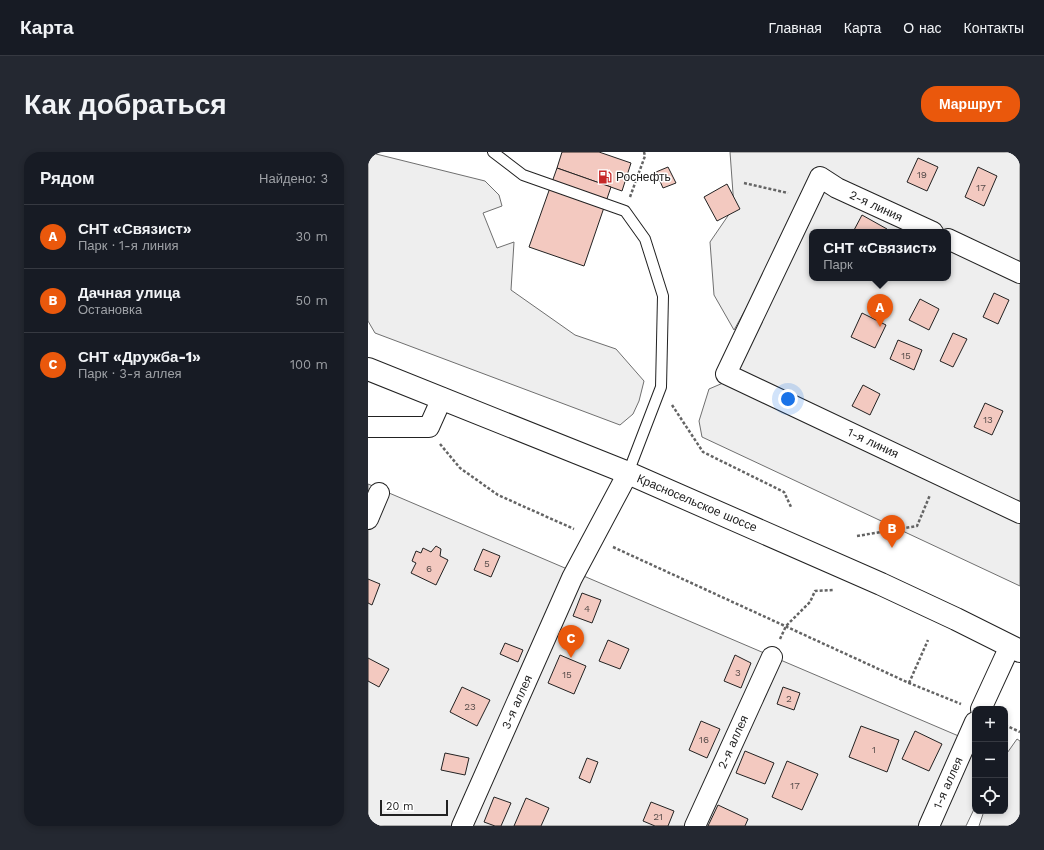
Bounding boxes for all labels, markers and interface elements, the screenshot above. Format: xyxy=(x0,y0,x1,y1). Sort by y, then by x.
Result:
text: Карта xyxy=(20,16,74,39)
text: Главная xyxy=(769,20,822,36)
text: Карта xyxy=(844,20,881,36)
text: О нас xyxy=(903,20,942,36)
text: Контакты xyxy=(964,20,1024,36)
button: Маршрут xyxy=(921,86,1020,122)
text: Как добраться xyxy=(24,88,227,121)
text: Рядом xyxy=(40,168,95,188)
fuel station icon: Роснефть xyxy=(597,169,613,185)
house number: 19 xyxy=(917,169,927,180)
place label: Роснефть xyxy=(616,170,671,184)
text: Найдено: 3 xyxy=(259,171,328,186)
house number: 17 xyxy=(976,182,986,193)
street label: 2-я линия xyxy=(847,188,905,224)
text: СНТ «Связист» xyxy=(78,220,192,238)
text: A xyxy=(49,229,57,244)
text: 30 m xyxy=(296,229,328,244)
popup xyxy=(809,229,951,281)
text: Парк · 1-я линия xyxy=(78,238,179,253)
text: СНТ «Связист» xyxy=(823,239,937,257)
text: Парк xyxy=(823,257,853,272)
text: Дачная улица xyxy=(78,284,180,302)
text: B xyxy=(49,293,57,308)
text: 50 m xyxy=(296,293,328,308)
pin: A xyxy=(867,294,893,327)
text: Остановка xyxy=(78,302,142,317)
text: СНТ «Дружба-1» xyxy=(78,348,201,366)
house number: 15 xyxy=(901,350,911,361)
text: C xyxy=(49,357,57,372)
text: 100 m xyxy=(290,357,328,372)
text: Парк · 3-я аллея xyxy=(78,366,182,381)
your location xyxy=(778,389,798,409)
house number: 13 xyxy=(983,414,993,425)
street label: 1-я линия xyxy=(845,425,901,461)
street label: Красносельское шоссе xyxy=(635,471,759,535)
pin: B xyxy=(879,515,905,548)
house number: 5 xyxy=(484,558,490,569)
house number: 6 xyxy=(426,563,432,574)
house number: 4 xyxy=(584,603,590,614)
pin: C xyxy=(558,625,584,658)
house number: 3 xyxy=(735,667,741,678)
house number: 15 xyxy=(562,669,572,680)
street label: 3-я аллея xyxy=(499,673,535,731)
house number: 2 xyxy=(786,693,792,704)
house number: 23 xyxy=(464,701,476,712)
map controls xyxy=(972,706,1008,814)
button: + xyxy=(972,706,1008,742)
street label: 2-я аллея xyxy=(715,713,751,771)
house number: 16 xyxy=(699,734,709,745)
button: − xyxy=(972,742,1008,778)
house number: 1 xyxy=(872,744,876,755)
street label: 1-я аллея xyxy=(930,755,966,811)
button: locate xyxy=(972,778,1008,814)
house number: 17 xyxy=(790,780,800,791)
scale bar xyxy=(380,798,448,817)
text: 20 m xyxy=(386,800,414,813)
house number: 21 xyxy=(653,811,663,822)

